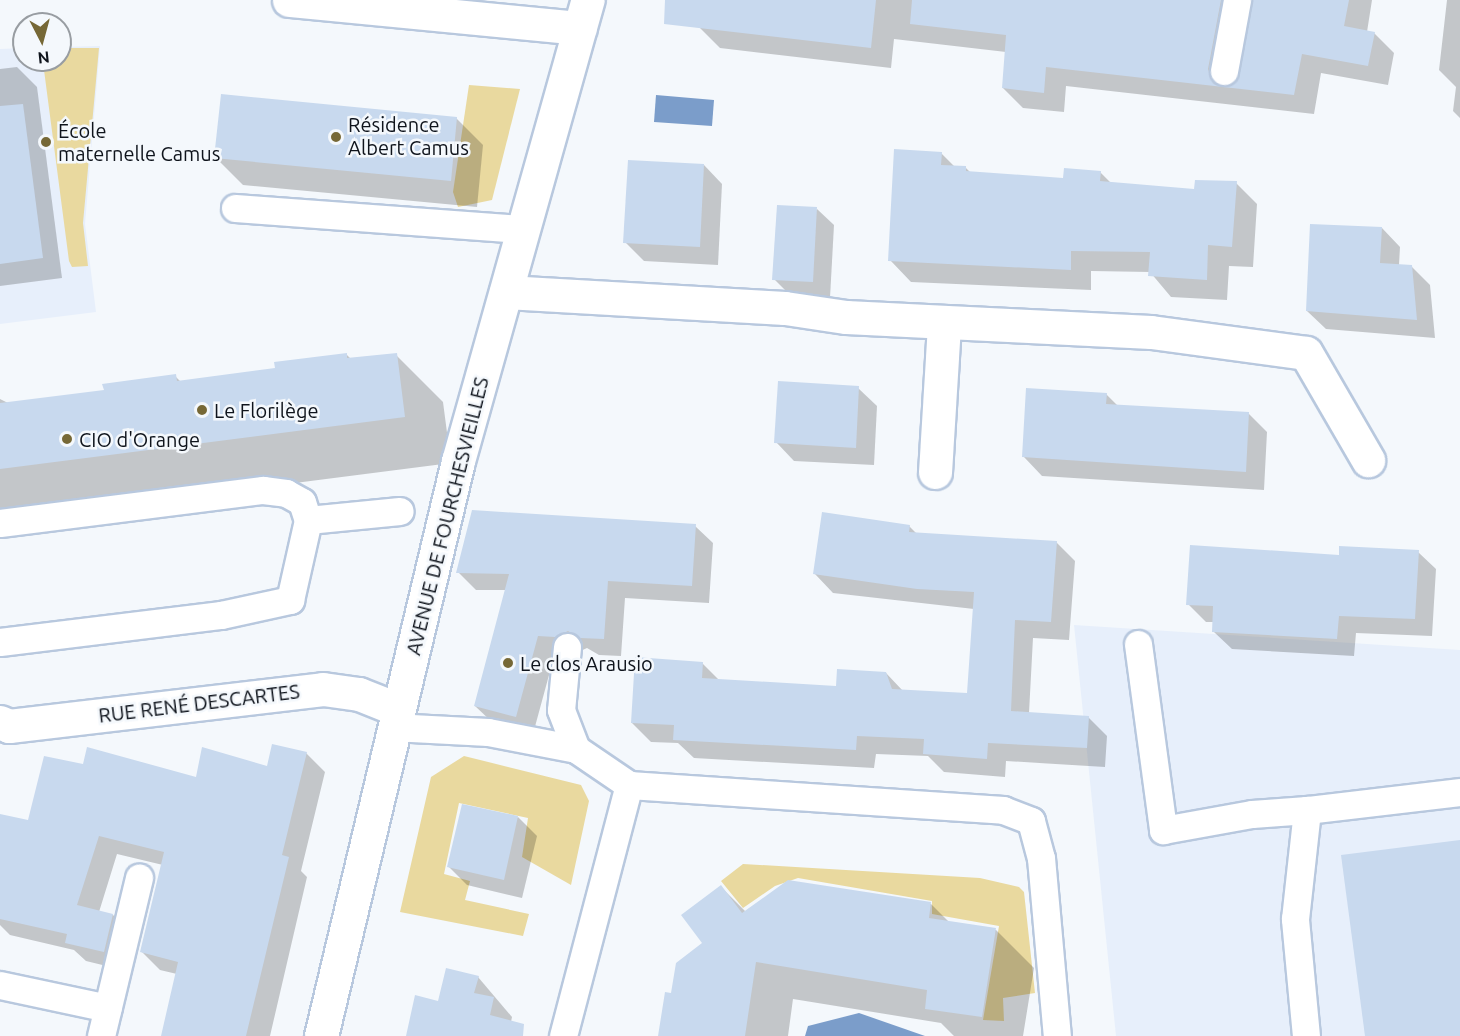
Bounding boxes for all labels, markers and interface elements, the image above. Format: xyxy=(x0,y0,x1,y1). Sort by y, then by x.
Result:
north arrow xyxy=(12,12,72,72)
text: N xyxy=(37,48,51,67)
place label: Résidence Albert Camus xyxy=(348,113,469,160)
place label: École maternelle Camus xyxy=(58,118,220,165)
marker: Résidence Albert Camus xyxy=(329,130,343,144)
marker: École maternelle Camus xyxy=(39,135,53,149)
street label: AVENUE DE FOURCHESVIEILLES xyxy=(401,375,493,657)
place label: Le Florilège xyxy=(214,398,319,422)
marker: Le Florilège xyxy=(195,403,209,417)
place label: CIO d'Orange xyxy=(79,427,200,451)
marker: CIO d'Orange xyxy=(60,432,74,446)
place label: Le clos Arausio xyxy=(520,651,653,675)
marker: Le clos Arausio xyxy=(501,656,515,670)
street label: RUE RENÉ DESCARTES xyxy=(97,679,301,727)

